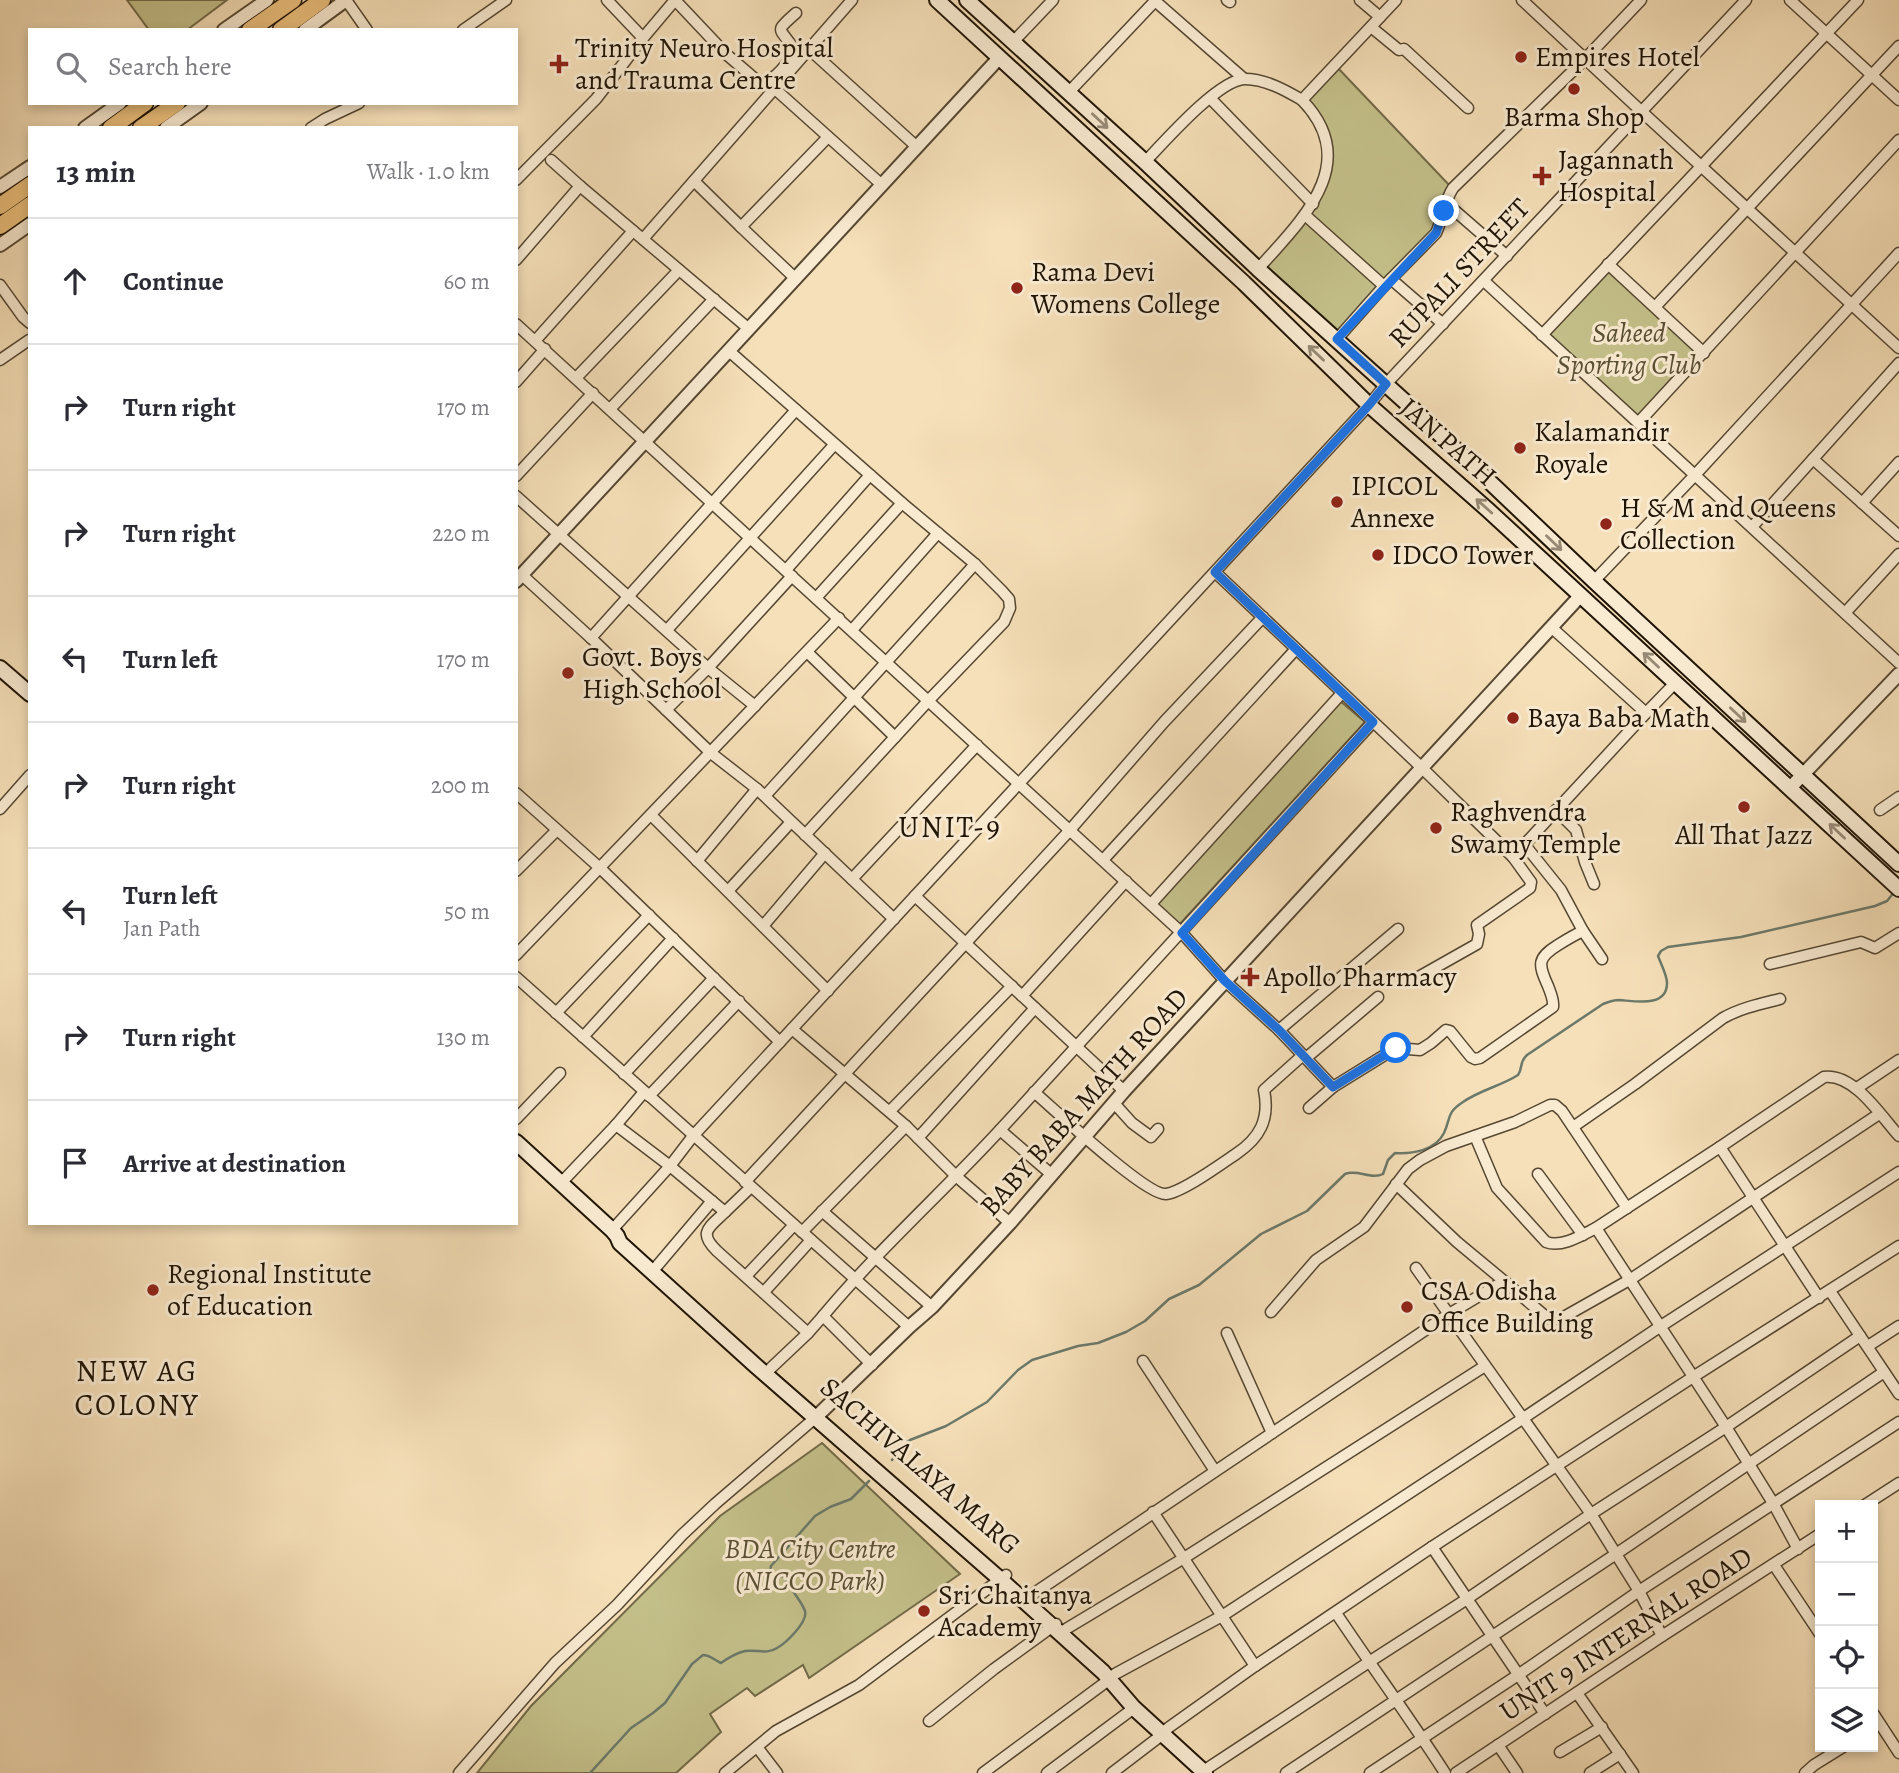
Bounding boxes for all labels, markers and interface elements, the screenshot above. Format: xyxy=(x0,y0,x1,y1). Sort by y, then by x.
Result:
search box xyxy=(28,28,518,105)
place label: Trinity Neuro Hospital and Trauma Centre xyxy=(575,29,833,99)
place label: Empires Hotel xyxy=(1535,38,1700,76)
icon: search xyxy=(52,48,90,86)
text: Search here xyxy=(108,49,232,84)
marker: Empires Hotel xyxy=(1513,49,1529,65)
marker: Trinity Neuro Hospital and Trauma Centre xyxy=(549,54,569,74)
marker: Barma Shop xyxy=(1566,81,1582,97)
place label: Barma Shop xyxy=(1504,98,1644,136)
one-way arrow xyxy=(1091,113,1109,129)
place label: Jagannath Hospital xyxy=(1558,141,1674,211)
text: 13 min xyxy=(56,152,136,192)
text: Walk · 1.0 km xyxy=(367,156,490,187)
marker: Jagannath Hospital xyxy=(1532,166,1552,186)
street label: RUPALI STREET xyxy=(1380,190,1538,356)
route end xyxy=(1428,195,1459,226)
place label: Rama Devi Womens College xyxy=(1030,253,1220,323)
icon: ahead xyxy=(56,262,94,300)
text: Continue xyxy=(123,264,224,299)
text: 60 m xyxy=(443,266,490,297)
marker: Rama Devi Womens College xyxy=(1009,280,1025,296)
park label: Saheed Sporting Club xyxy=(1557,314,1701,384)
one-way arrow xyxy=(1308,344,1325,361)
icon: right xyxy=(56,388,94,426)
street label: JAN PATH xyxy=(1391,389,1505,495)
text: Turn right xyxy=(123,390,236,425)
text: 170 m xyxy=(437,392,490,423)
place label: Kalamandir Royale xyxy=(1534,413,1670,483)
marker: Kalamandir Royale xyxy=(1512,440,1528,456)
place label: IPICOL Annexe xyxy=(1350,467,1438,537)
place label: H & M and Queens Collection xyxy=(1620,489,1836,559)
marker: IPICOL Annexe xyxy=(1329,494,1345,510)
one-way arrow xyxy=(1475,498,1493,514)
icon: right xyxy=(56,514,94,552)
text: Turn right xyxy=(123,516,236,551)
marker: H & M and Queens Collection xyxy=(1598,516,1614,532)
text: 220 m xyxy=(432,518,490,549)
one-way arrow xyxy=(1545,534,1562,551)
place label: IDCO Tower xyxy=(1392,536,1534,574)
marker: IDCO Tower xyxy=(1370,547,1386,563)
place label: Govt. Boys High School xyxy=(582,638,721,708)
icon: left xyxy=(56,640,94,678)
text: Turn left xyxy=(123,642,218,677)
text: 170 m xyxy=(437,644,490,675)
one-way arrow xyxy=(1642,652,1660,668)
marker: Govt. Boys High School xyxy=(560,665,576,681)
place label: Baya Baba Math xyxy=(1527,699,1710,737)
one-way arrow xyxy=(1729,706,1746,723)
marker: Baya Baba Math xyxy=(1505,710,1521,726)
icon: right xyxy=(56,766,94,804)
text: Turn right xyxy=(123,768,236,803)
text: 200 m xyxy=(431,770,490,801)
place label: Raghvendra Swamy Temple xyxy=(1450,793,1621,863)
marker: All That Jazz xyxy=(1736,799,1752,815)
district label: UNIT-9 xyxy=(898,807,1002,847)
place label: All That Jazz xyxy=(1674,816,1813,854)
marker: Raghvendra Swamy Temple xyxy=(1428,820,1444,836)
one-way arrow xyxy=(1829,822,1846,839)
text: Turn left xyxy=(123,878,218,913)
icon: left xyxy=(56,892,94,930)
text: 50 m xyxy=(444,896,490,927)
text: Jan Path xyxy=(123,913,201,944)
place label: Apollo Pharmacy xyxy=(1263,958,1457,996)
marker: Apollo Pharmacy xyxy=(1242,969,1258,985)
street label: BABY BABA MATH ROAD xyxy=(971,980,1197,1224)
icon: right xyxy=(56,1018,94,1056)
text: Turn right xyxy=(123,1020,236,1055)
text: 130 m xyxy=(437,1022,490,1053)
route start xyxy=(1380,1032,1411,1063)
icon: arrive xyxy=(56,1144,94,1182)
text: Arrive at destination xyxy=(123,1146,346,1181)
place label: Regional Institute of Education xyxy=(167,1255,372,1325)
place label: CSA Odisha Office Building xyxy=(1421,1272,1594,1342)
marker: Regional Institute of Education xyxy=(145,1282,161,1298)
marker: CSA Odisha Office Building xyxy=(1399,1299,1415,1315)
district label: NEW AG COLONY xyxy=(75,1351,199,1425)
street label: SACHIVALAYA MARG xyxy=(812,1369,1028,1563)
map controls xyxy=(1815,1500,1878,1752)
button: + xyxy=(1815,1500,1878,1563)
park label: BDA City Centre (NICCO Park) xyxy=(724,1530,896,1600)
street label: UNIT 9 INTERNAL ROAD xyxy=(1492,1538,1760,1730)
button: − xyxy=(1815,1563,1878,1626)
place label: Sri Chaitanya Academy xyxy=(937,1576,1092,1646)
marker: Sri Chaitanya Academy xyxy=(916,1603,932,1619)
button: locate xyxy=(1815,1626,1878,1689)
button: layers xyxy=(1815,1689,1878,1752)

